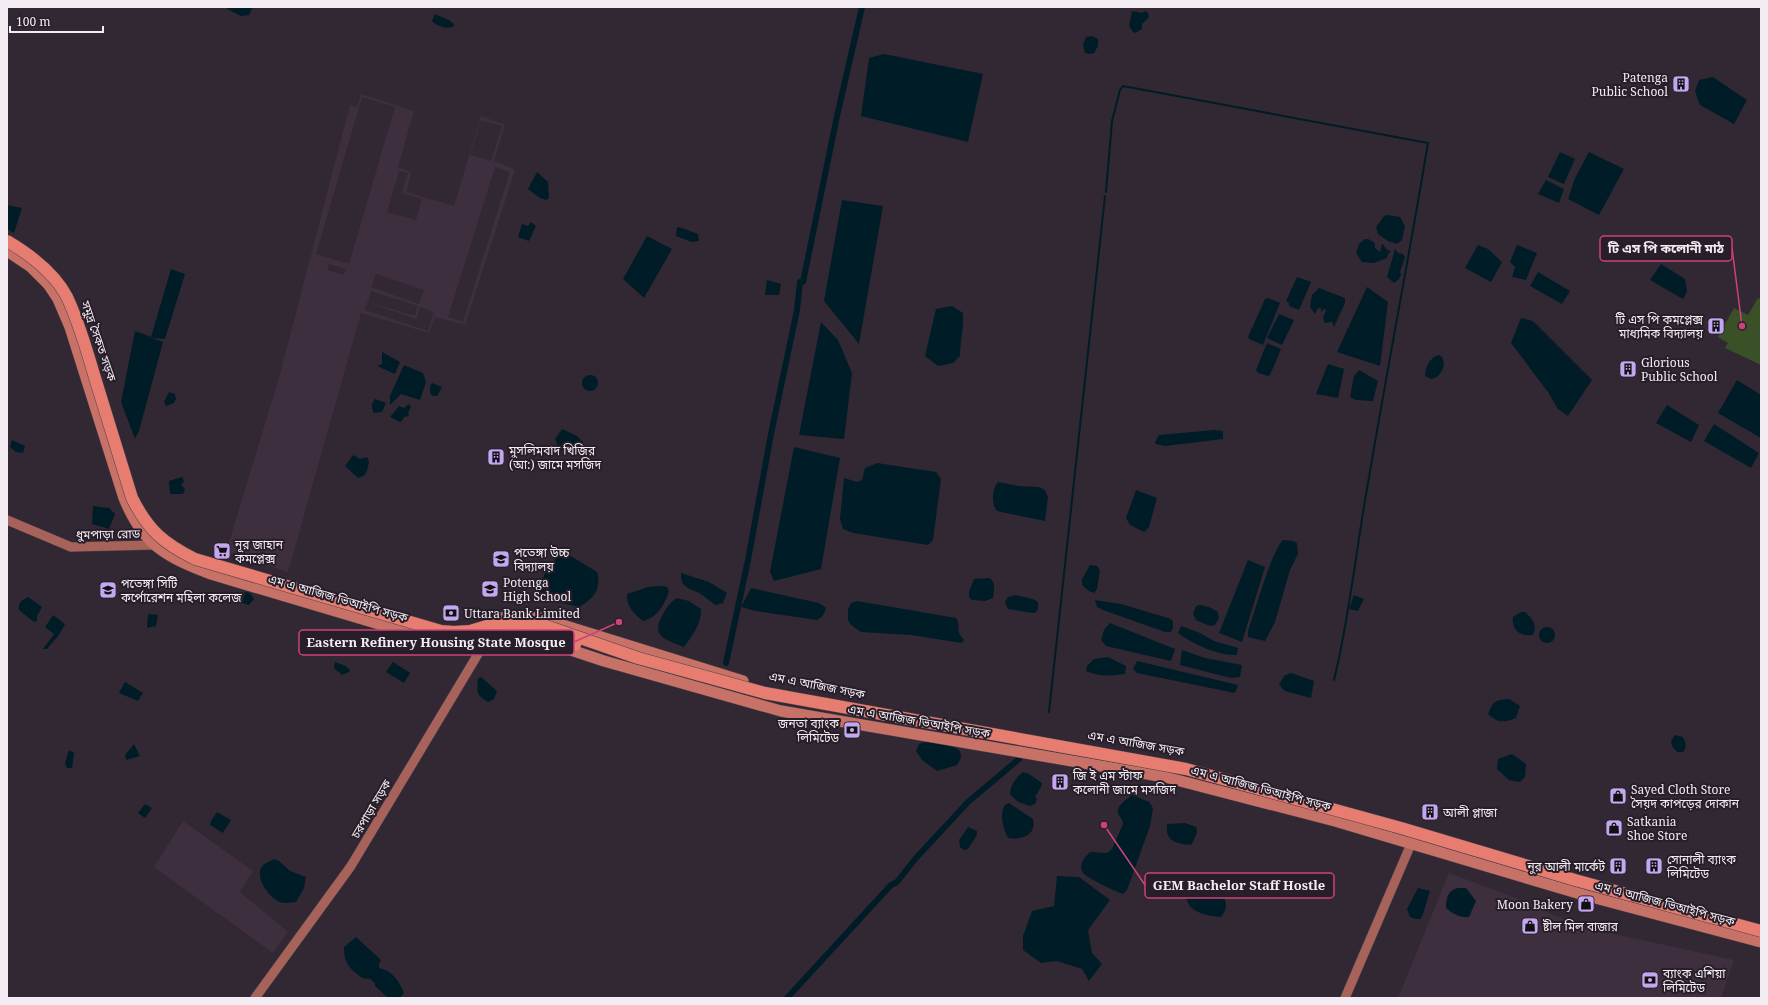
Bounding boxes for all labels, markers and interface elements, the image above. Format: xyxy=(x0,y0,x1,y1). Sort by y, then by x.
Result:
scale bar xyxy=(10,8,103,34)
text: 100 m xyxy=(16,13,51,30)
place label: Patenga Public School xyxy=(1592,69,1668,100)
building icon: Patenga Public School xyxy=(1671,74,1691,94)
callout: টি এস পি কলোনী মাঠ xyxy=(1600,236,1732,261)
text: টি এস পি কলোনী মাঠ xyxy=(1607,239,1725,257)
street label: সমুদ্র সৈকত সড়ক xyxy=(77,297,121,384)
place label: টি এস পি কমপ্লেক্স মাধ্যমিক বিদ্যালয় xyxy=(1614,311,1703,342)
building icon: টি এস পি কমপ্লেক্স মাধ্যমিক বিদ্যালয় xyxy=(1706,316,1726,336)
place label: Glorious Public School xyxy=(1641,354,1718,385)
building icon: Glorious Public School xyxy=(1618,359,1638,379)
place label: মুসলিমবাদ খিজির (আ:) জামে মসজিদ xyxy=(508,442,601,473)
building icon: মুসলিমবাদ খিজির (আ:) জামে মসজিদ xyxy=(486,447,506,467)
street label: ধুমপাড়া রোড xyxy=(76,525,141,543)
place label: নূর জাহান কমপ্লেক্স xyxy=(234,536,284,567)
supermarket icon: নূর জাহান কমপ্লেক্স xyxy=(212,541,232,561)
place label: পতেঙ্গা উচ্চ বিদ্যালয় xyxy=(513,544,570,575)
school or university icon: পতেঙ্গা উচ্চ বিদ্যালয় xyxy=(491,549,511,569)
street label: এম এ আজিজ ভিআইপি সড়ক xyxy=(266,570,410,626)
place label: Potenga High School xyxy=(503,574,571,605)
place label: পতেঙ্গা সিটি কর্পোরেশন মহিলা কলেজ xyxy=(120,575,242,606)
school or university icon: Potenga High School xyxy=(480,579,500,599)
school or university icon: পতেঙ্গা সিটি কর্পোরেশন মহিলা কলেজ xyxy=(98,580,118,600)
bank icon: Uttara Bank Limited xyxy=(441,603,461,623)
place label: Uttara Bank Limited xyxy=(464,605,581,622)
callout: Eastern Refinery Housing State Mosque xyxy=(299,630,574,655)
text: Eastern Refinery Housing State Mosque xyxy=(306,633,566,651)
street label: এম এ আজিজ সড়ক xyxy=(767,667,867,703)
street label: এম এ আজিজ ভিআইপি সড়ক xyxy=(846,700,992,742)
place label: জনতা ব্যাংক লিমিটেড xyxy=(777,715,839,746)
bank icon: জনতা ব্যাংক লিমিটেড xyxy=(842,720,862,740)
street label: এম এ আজিজ সড়ক xyxy=(1086,726,1186,760)
street label: এম এ আজিজ ভিআইপি সড়ক xyxy=(1189,761,1333,815)
place label: জি ই এম স্টাফ কলোনী জামে মসজিদ xyxy=(1072,767,1176,798)
building icon: জি ই এম স্টাফ কলোনী জামে মসজিদ xyxy=(1050,772,1070,792)
street label: চরপাড়া সড়ক xyxy=(346,776,395,843)
place label: Sayed Cloth Store সৈয়দ কাপড়ের দোকান xyxy=(1630,781,1740,812)
shop icon: Sayed Cloth Store সৈয়দ কাপড়ের দোকান xyxy=(1608,786,1628,806)
building icon: আলী প্লাজা xyxy=(1420,802,1440,822)
place label: আলী প্লাজা xyxy=(1442,804,1498,821)
place label: Satkania Shoe Store xyxy=(1627,813,1687,844)
shop icon: Satkania Shoe Store xyxy=(1604,818,1624,838)
place label: সোনালী ব্যাংক লিমিটেড xyxy=(1666,851,1736,882)
building icon: নুর আলী মার্কেট xyxy=(1608,856,1628,876)
building icon: সোনালী ব্যাংক লিমিটেড xyxy=(1644,856,1664,876)
place label: নুর আলী মার্কেট xyxy=(1526,858,1605,875)
callout: GEM Bachelor Staff Hostle xyxy=(1145,873,1334,898)
text: GEM Bachelor Staff Hostle xyxy=(1153,876,1325,894)
street label: এম এ আজিজ ভিআইপি সড়ক xyxy=(1593,876,1737,930)
shop icon: Moon Bakery xyxy=(1576,894,1596,914)
place label: Moon Bakery xyxy=(1497,896,1573,913)
shop icon: ষ্টীল মিল বাজার xyxy=(1520,916,1540,936)
place label: ষ্টীল মিল বাজার xyxy=(1542,918,1619,935)
place label: ব্যাংক এশিয়া লিমিটেড xyxy=(1662,965,1726,996)
bank icon: ব্যাংক এশিয়া লিমিটেড xyxy=(1640,970,1660,990)

